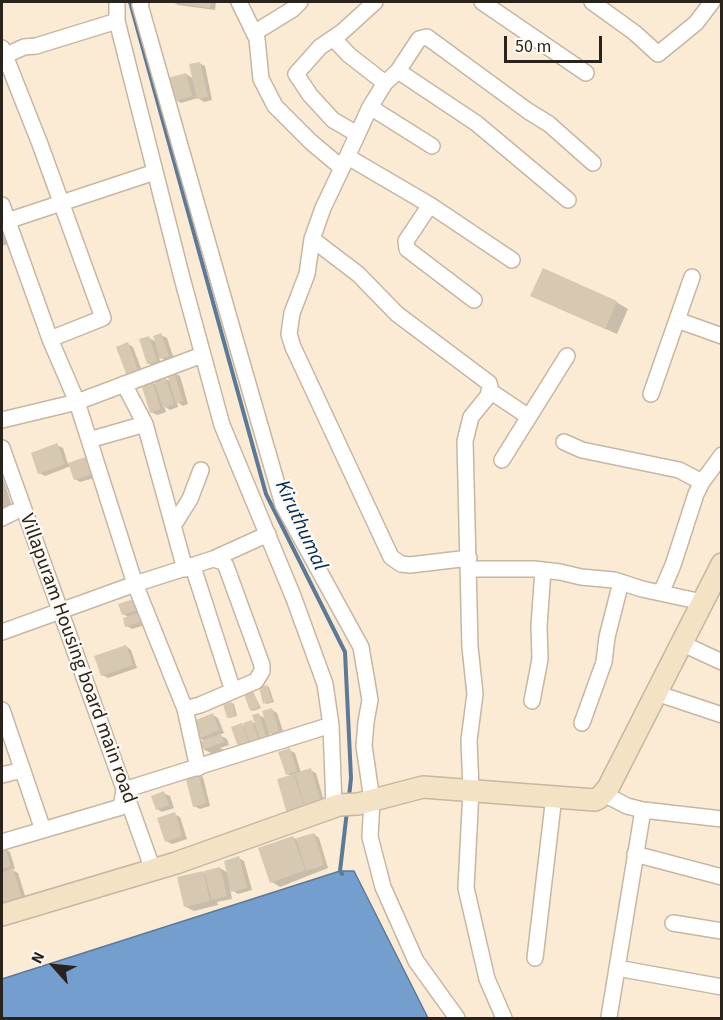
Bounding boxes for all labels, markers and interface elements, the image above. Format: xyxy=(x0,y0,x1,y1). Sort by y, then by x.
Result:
scale bar xyxy=(507,24,604,62)
text: 50 m xyxy=(515,34,551,59)
water label: Kiruthumal xyxy=(268,477,332,575)
street label: Villapuram Housing board main road xyxy=(13,511,141,807)
north arrow xyxy=(24,936,84,996)
text: N xyxy=(26,948,50,968)

